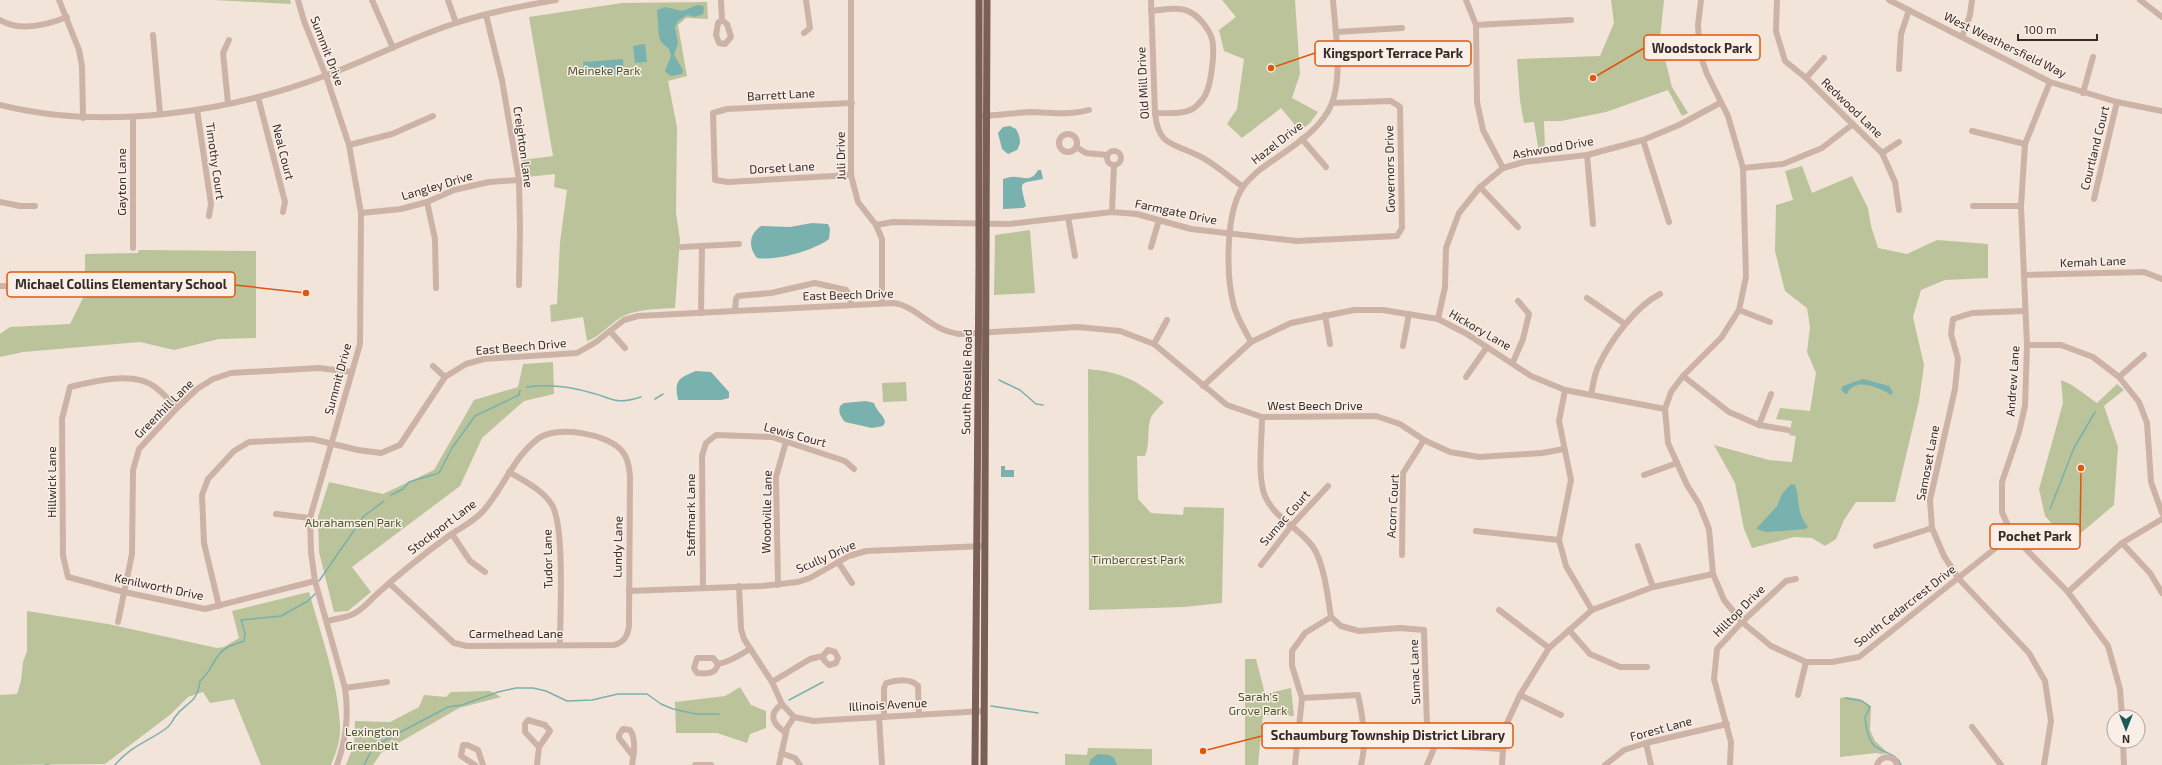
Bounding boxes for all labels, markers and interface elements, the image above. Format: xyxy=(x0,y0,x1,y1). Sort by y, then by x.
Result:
street label: West Weathersfield Way xyxy=(1942,8,2070,80)
street label: Summit Drive xyxy=(308,14,348,87)
scale bar xyxy=(2018,16,2097,42)
text: 100 m xyxy=(2024,22,2056,36)
callout: Woodstock Park xyxy=(1644,35,1760,60)
text: Woodstock Park xyxy=(1652,40,1753,56)
callout: Kingsport Terrace Park xyxy=(1315,41,1471,66)
text: Kingsport Terrace Park xyxy=(1323,45,1464,61)
street label: Old Mill Drive xyxy=(1133,46,1151,120)
park label: Meineke Park xyxy=(568,63,640,77)
street label: Redwood Lane xyxy=(1819,74,1886,140)
street label: Barrett Lane xyxy=(747,85,815,103)
street label: Courtland Court xyxy=(2077,104,2111,191)
street label: Creighton Lane xyxy=(511,105,537,188)
street label: Hazel Drive xyxy=(1248,118,1305,167)
street label: Timothy Court xyxy=(204,122,228,201)
street label: Neal Court xyxy=(270,122,298,182)
street label: Governors Drive xyxy=(1381,125,1397,213)
street label: Juli Drive xyxy=(833,132,847,180)
street label: Ashwood Drive xyxy=(1511,133,1594,161)
street label: Gayton Lane xyxy=(114,148,128,216)
street label: Dorset Lane xyxy=(749,158,815,176)
street label: Langley Drive xyxy=(399,168,474,203)
street label: Farmgate Drive xyxy=(1134,195,1219,227)
street label: Kemah Lane xyxy=(2060,253,2126,269)
callout: Michael Collins Elementary School xyxy=(7,272,235,297)
text: Michael Collins Elementary School xyxy=(15,276,228,292)
street label: East Beech Drive xyxy=(802,285,894,303)
street label: Hickory Lane xyxy=(1447,306,1514,353)
street label: South Roselle Road xyxy=(958,329,974,435)
street label: East Beech Drive xyxy=(475,335,567,357)
street label: Summit Drive xyxy=(321,342,353,416)
street label: Andrew Lane xyxy=(2003,345,2021,417)
street label: Greenhill Lane xyxy=(131,376,196,441)
street label: West Beech Drive xyxy=(1267,398,1363,412)
street label: Lewis Court xyxy=(762,419,828,449)
street label: Samoset Lane xyxy=(1913,424,1941,502)
street label: Hillwick Lane xyxy=(44,446,58,518)
street label: Woodville Lane xyxy=(758,470,774,554)
street label: Staffmark Lane xyxy=(683,473,697,557)
street label: Acorn Court xyxy=(1383,473,1401,538)
street label: Sumac Court xyxy=(1256,486,1312,548)
street label: Stockport Lane xyxy=(404,496,478,556)
park label: Abrahamsen Park xyxy=(305,515,401,529)
street label: Lundy Lane xyxy=(609,516,625,578)
callout: Pochet Park xyxy=(1990,524,2080,549)
text: Pochet Park xyxy=(1998,528,2073,544)
street label: Tudor Lane xyxy=(539,529,555,589)
street label: Scully Drive xyxy=(794,537,857,575)
park label: Timbercrest Park xyxy=(1091,552,1185,566)
street label: South Cedarcrest Drive xyxy=(1851,561,1958,649)
street label: Kenilworth Drive xyxy=(113,570,205,602)
street label: Hilltop Drive xyxy=(1709,581,1767,639)
street label: Carmelhead Lane xyxy=(469,626,563,640)
street label: Sumac Lane xyxy=(1406,639,1422,705)
park label: Sarah's Grove Park xyxy=(1229,689,1287,717)
street label: Illinois Avenue xyxy=(848,695,928,713)
north arrow xyxy=(2106,709,2146,749)
street label: Forest Lane xyxy=(1628,713,1693,743)
callout: Schaumburg Township District Library xyxy=(1262,723,1513,748)
park label: Lexington Greenbelt xyxy=(345,724,399,752)
text: Schaumburg Township District Library xyxy=(1271,727,1506,743)
text: N xyxy=(2122,733,2130,746)

